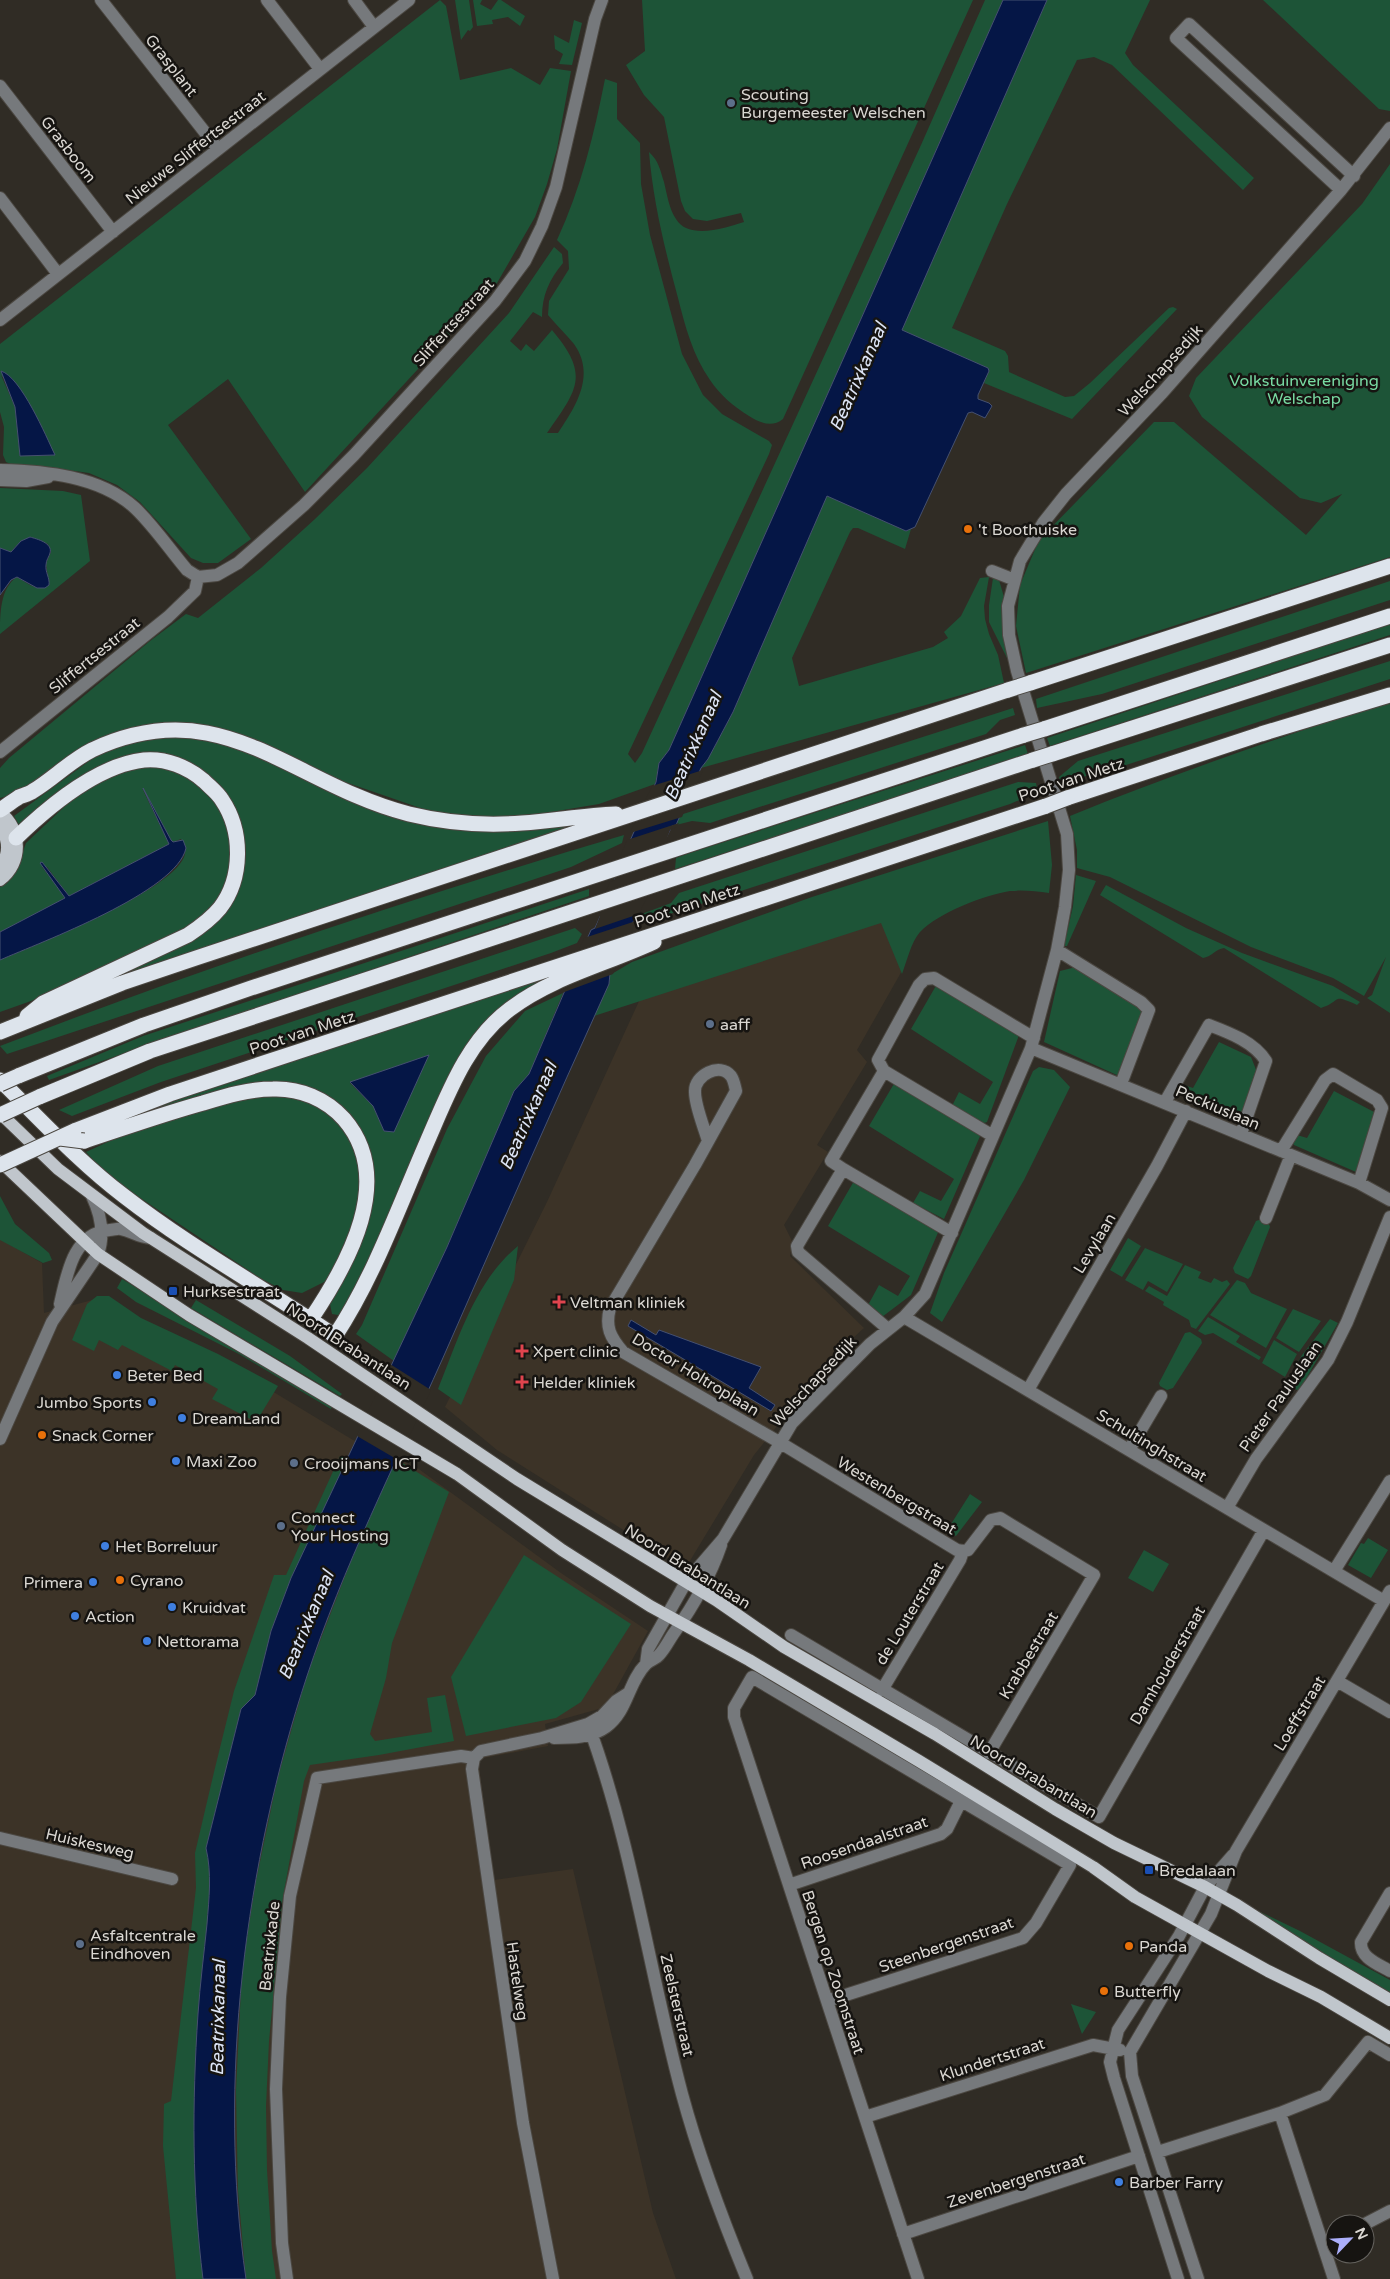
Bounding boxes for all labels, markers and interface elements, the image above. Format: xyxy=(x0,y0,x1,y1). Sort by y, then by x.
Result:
street label: Grasplant xyxy=(141,30,202,101)
place label: Scouting Burgemeester Welschen xyxy=(741,85,926,123)
street label: Nieuwe Sliffertsestraat xyxy=(121,87,270,209)
marker: Scouting Burgemeester Welschen xyxy=(725,97,737,109)
street label: Grasboom xyxy=(36,112,100,187)
street label: Sliffertsestraat xyxy=(409,275,498,371)
water label: Beatrixkanaal xyxy=(824,317,893,434)
street label: Welschapsedijk xyxy=(1114,320,1208,421)
park label: Volkstuinvereniging Welschap xyxy=(1229,371,1379,409)
place label: 't Boothuiske xyxy=(978,520,1077,540)
marker: 't Boothuiske xyxy=(962,523,974,535)
street label: Sliffertsestraat xyxy=(45,613,144,699)
water label: Beatrixkanaal xyxy=(659,686,728,803)
street label: Poot van Metz xyxy=(1016,753,1127,806)
street label: Poot van Metz xyxy=(632,879,743,932)
street label: Poot van Metz xyxy=(247,1006,358,1059)
place label: aaff xyxy=(720,1015,751,1035)
marker: aaff xyxy=(704,1018,716,1030)
water label: Beatrixkanaal xyxy=(494,1056,563,1173)
street label: Peckiuslaan xyxy=(1172,1081,1263,1135)
street label: Levylaan xyxy=(1069,1210,1121,1277)
place label: Hurksestraat xyxy=(183,1282,280,1302)
marker: Hurksestraat xyxy=(167,1285,179,1297)
place label: Veltman kliniek xyxy=(570,1293,685,1313)
marker: Veltman kliniek xyxy=(552,1295,566,1309)
street label: Noord Brabantlaan xyxy=(282,1299,415,1395)
street label: Doctor Holtroplaan xyxy=(628,1329,763,1421)
street label: Welschapsedijk xyxy=(766,1332,861,1431)
street label: Pieter Pauluslaan xyxy=(1235,1337,1327,1456)
place label: Xpert clinic xyxy=(533,1342,618,1362)
marker: Xpert clinic xyxy=(515,1344,529,1358)
place label: Beter Bed xyxy=(127,1366,203,1386)
marker: Beter Bed xyxy=(111,1369,123,1381)
place label: Helder kliniek xyxy=(533,1373,636,1393)
marker: Helder kliniek xyxy=(515,1375,529,1389)
place label: Jumbo Sports xyxy=(37,1393,142,1413)
marker: Jumbo Sports xyxy=(146,1396,158,1408)
street label: Schultinghstraat xyxy=(1093,1405,1210,1487)
place label: DreamLand xyxy=(192,1409,280,1429)
marker: DreamLand xyxy=(176,1412,188,1424)
place label: Snack Corner xyxy=(52,1426,154,1446)
marker: Snack Corner xyxy=(36,1429,48,1441)
place label: Maxi Zoo xyxy=(186,1452,257,1472)
street label: Westenbergstraat xyxy=(833,1452,960,1539)
place label: Crooijmans ICT xyxy=(304,1454,419,1474)
marker: Maxi Zoo xyxy=(170,1455,182,1467)
marker: Crooijmans ICT xyxy=(288,1457,300,1469)
place label: Connect Your Hosting xyxy=(291,1508,389,1546)
marker: Connect Your Hosting xyxy=(275,1520,287,1532)
street label: Noord Brabantlaan xyxy=(621,1520,754,1614)
place label: Het Borreluur xyxy=(115,1537,218,1557)
marker: Het Borreluur xyxy=(99,1540,111,1552)
street label: de Louterstraat xyxy=(871,1558,949,1669)
water label: Beatrixkanaal xyxy=(273,1565,340,1683)
place label: Cyrano xyxy=(130,1571,184,1591)
place label: Primera xyxy=(23,1573,83,1593)
marker: Cyrano xyxy=(114,1574,126,1586)
marker: Primera xyxy=(87,1576,99,1588)
place label: Kruidvat xyxy=(182,1598,246,1618)
marker: Kruidvat xyxy=(166,1601,178,1613)
street label: Damhouderstraat xyxy=(1126,1603,1210,1728)
place label: Action xyxy=(85,1607,135,1627)
street label: Krabbestraat xyxy=(995,1608,1063,1703)
marker: Action xyxy=(69,1610,81,1622)
place label: Nettorama xyxy=(157,1632,239,1652)
marker: Nettorama xyxy=(141,1635,153,1647)
street label: Loeffstraat xyxy=(1270,1672,1330,1755)
street label: Noord Brabantlaan xyxy=(966,1731,1101,1823)
street label: Roosendaalstraat xyxy=(798,1812,931,1874)
street label: Huiskesweg xyxy=(44,1824,136,1864)
place label: Bredalaan xyxy=(1159,1861,1236,1881)
marker: Bredalaan xyxy=(1143,1864,1155,1876)
street label: Bergen op Zoomstraat xyxy=(797,1888,869,2057)
street label: Beatrixkade xyxy=(255,1900,285,1992)
street label: Steenbergenstraat xyxy=(876,1913,1016,1977)
place label: Asfaltcentrale Eindhoven xyxy=(90,1926,196,1964)
place label: Panda xyxy=(1139,1937,1187,1957)
marker: Asfaltcentrale Eindhoven xyxy=(74,1938,86,1950)
street label: Hastelweg xyxy=(502,1940,532,2022)
marker: Panda xyxy=(1123,1940,1135,1952)
street label: Zeelsterstraat xyxy=(655,1952,699,2059)
water label: Beatrixkanaal xyxy=(206,1957,230,2076)
place label: Butterfly xyxy=(1114,1982,1181,2002)
marker: Butterfly xyxy=(1098,1985,1110,1997)
street label: Klundertstraat xyxy=(937,2034,1047,2086)
street label: Zevenbergenstraat xyxy=(945,2149,1088,2213)
place label: Barber Farry xyxy=(1129,2173,1223,2193)
marker: Barber Farry xyxy=(1113,2176,1125,2188)
north arrow xyxy=(1325,2214,1375,2264)
text: N xyxy=(1351,2225,1371,2242)

